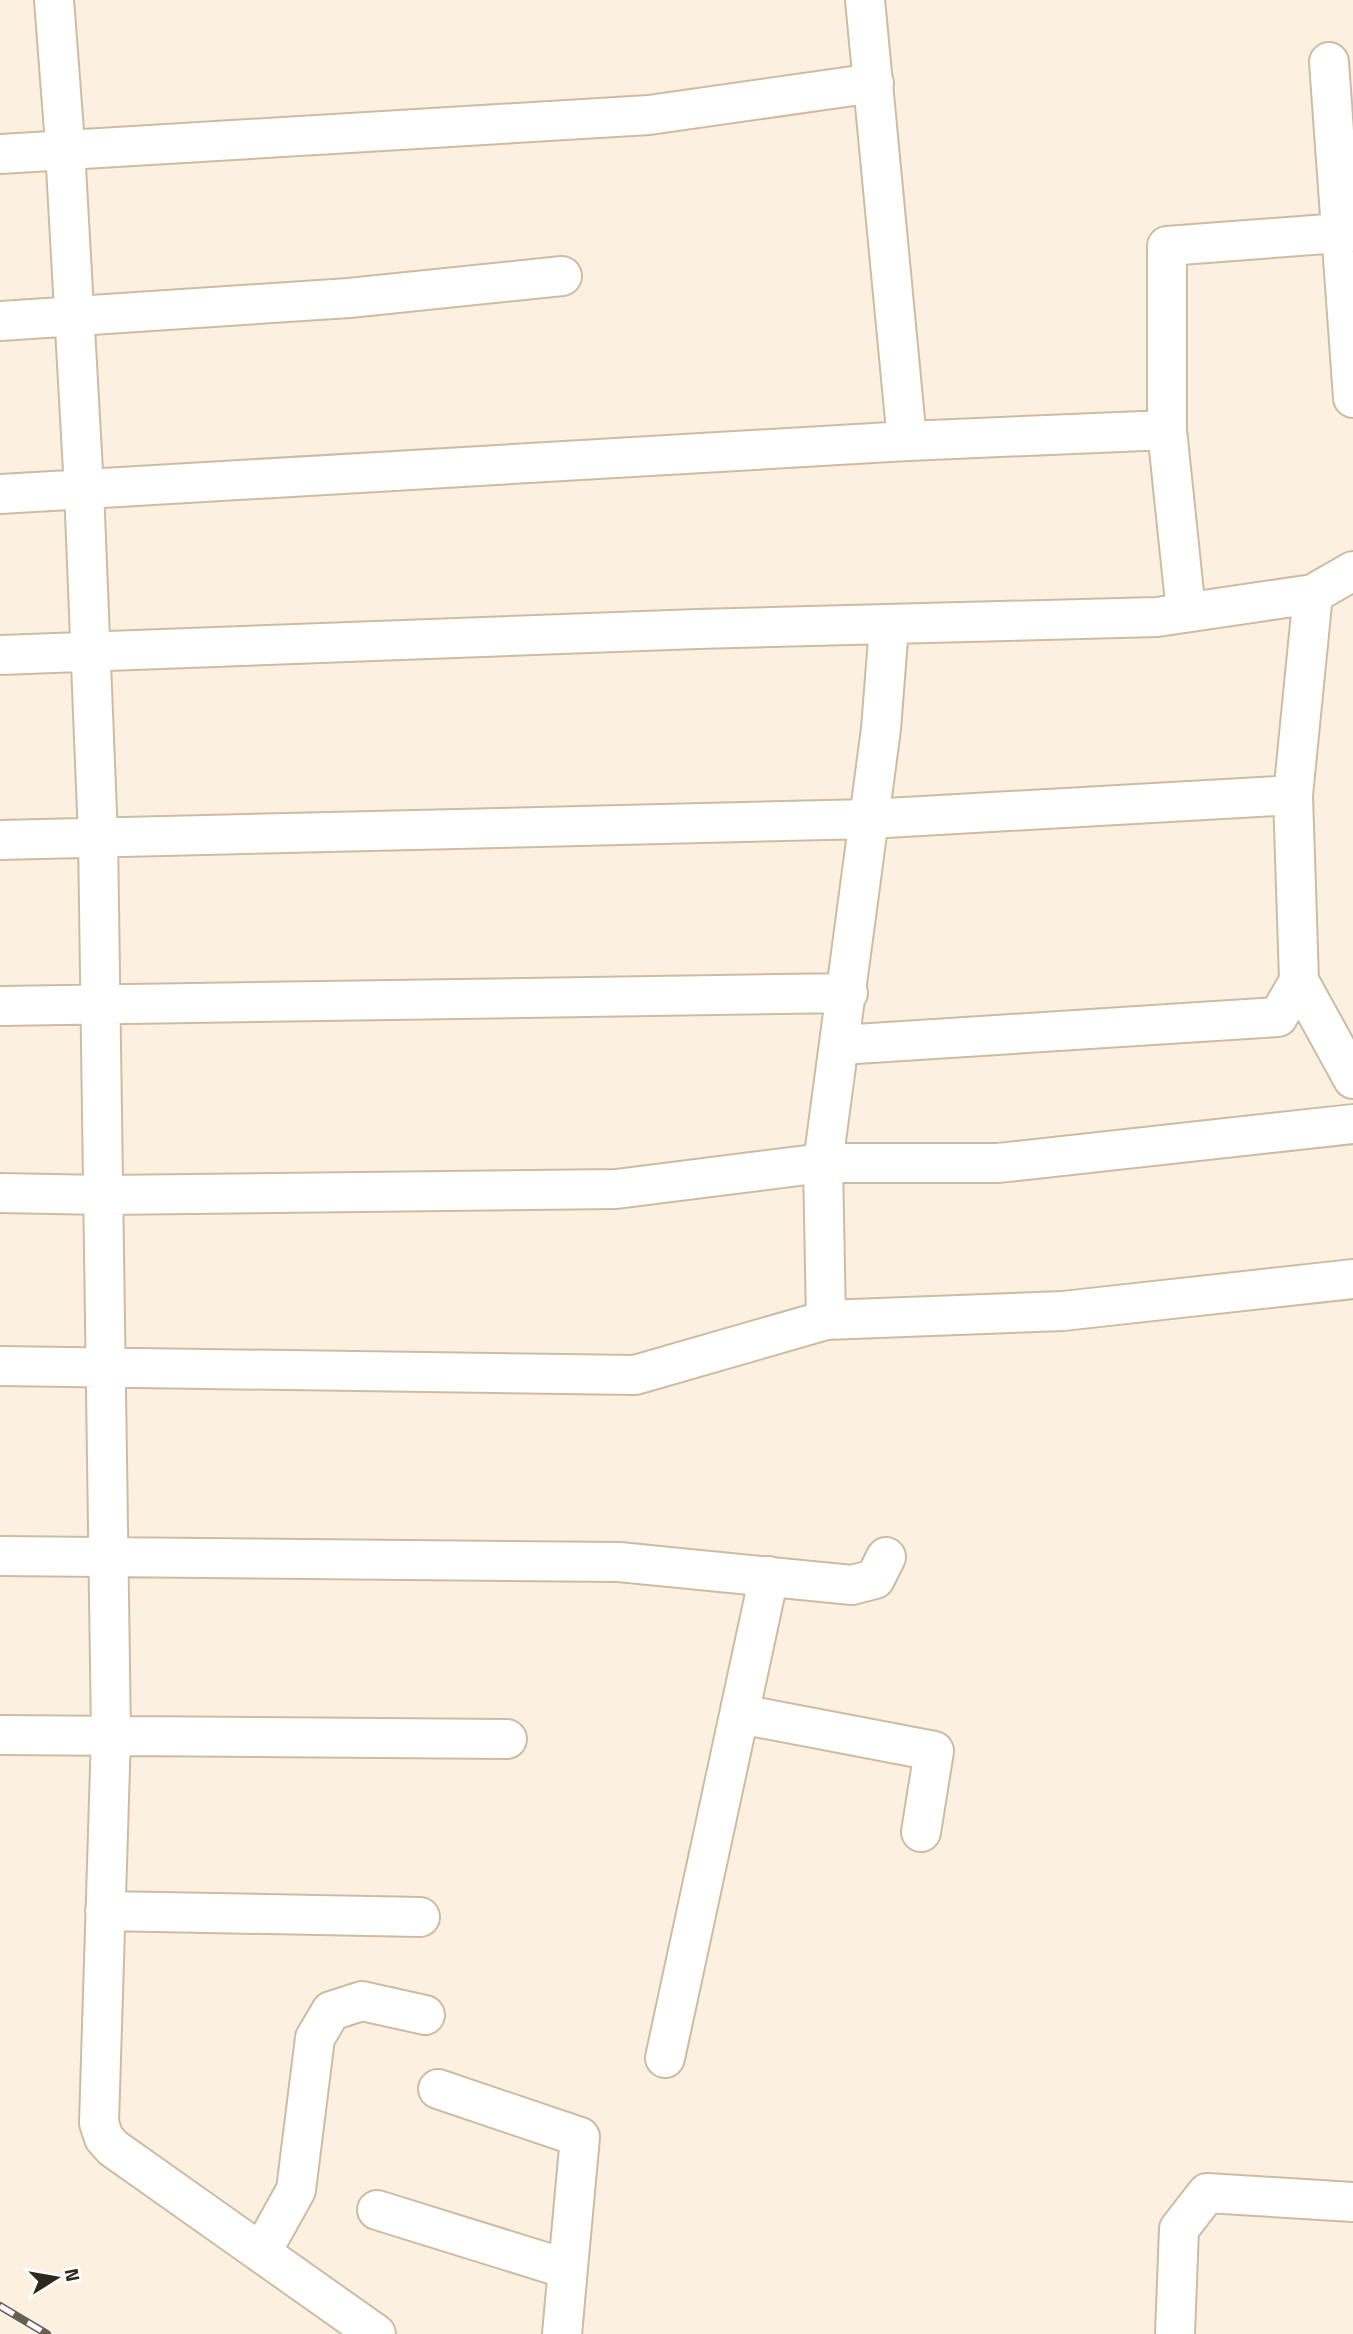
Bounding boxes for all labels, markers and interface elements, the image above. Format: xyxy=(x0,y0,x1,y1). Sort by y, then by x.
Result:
north arrow xyxy=(21,2243,91,2313)
text: N xyxy=(58,2265,89,2284)

